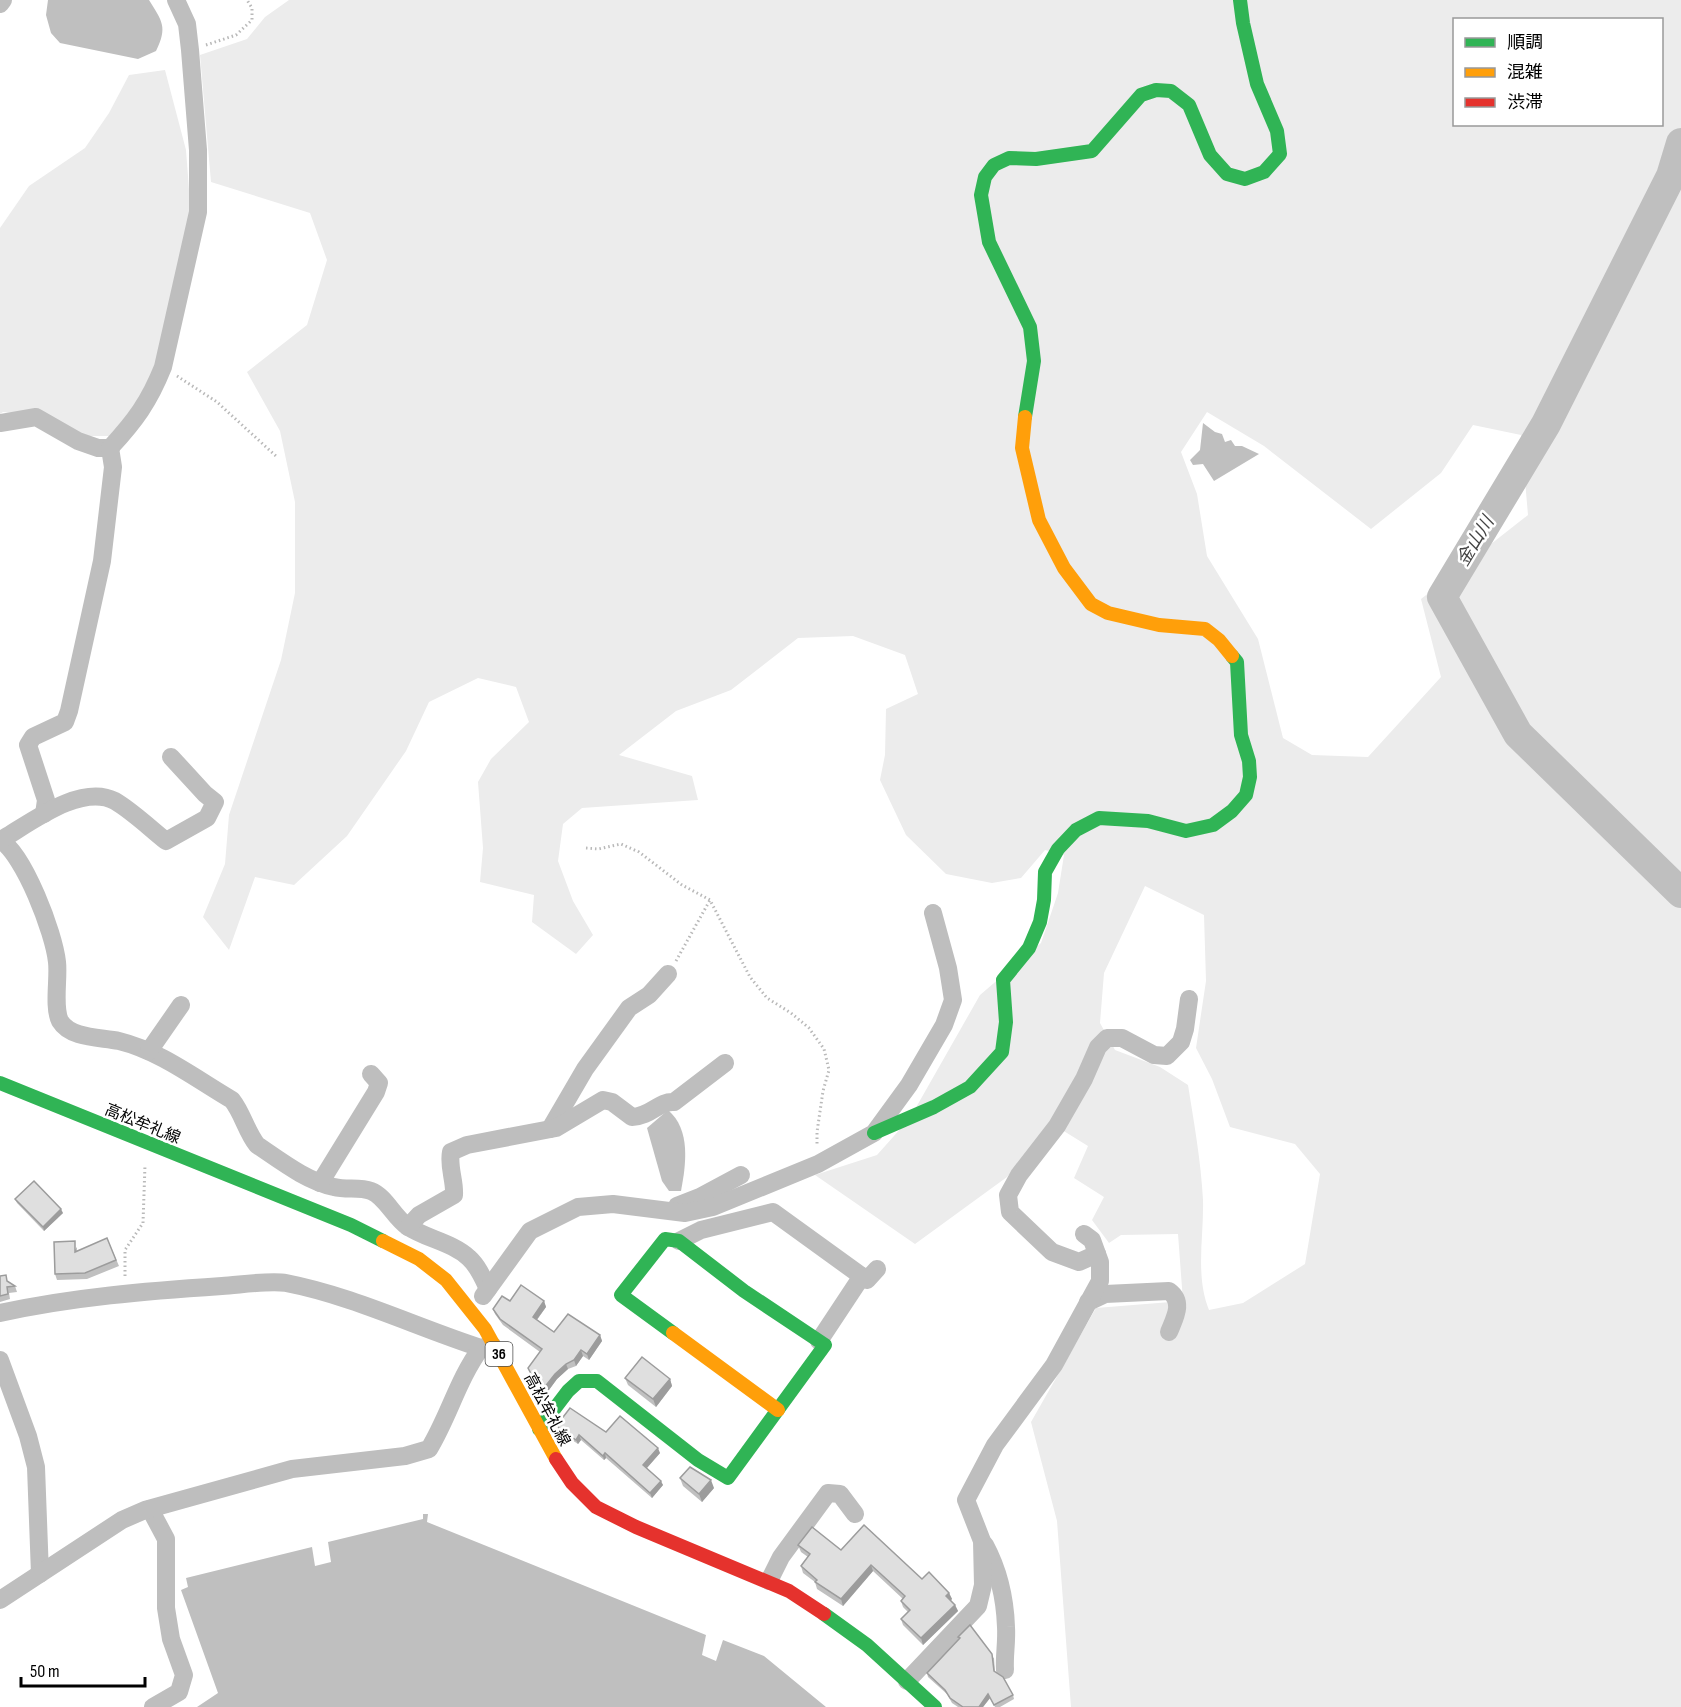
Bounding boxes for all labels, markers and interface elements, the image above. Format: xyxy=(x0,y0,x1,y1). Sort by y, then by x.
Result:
legend xyxy=(1453,18,1663,126)
text: 順調 xyxy=(1507,32,1543,53)
text: 混雑 xyxy=(1507,62,1543,83)
text: 渋滞 xyxy=(1507,92,1543,113)
water label: 金山川 xyxy=(1453,511,1499,570)
street label: 高松牟礼線 xyxy=(102,1101,183,1148)
road number: 36 xyxy=(486,1342,512,1366)
street label: 高松牟礼線 xyxy=(520,1370,574,1449)
scale bar xyxy=(21,1650,146,1688)
text: 50 m xyxy=(30,1661,60,1682)

